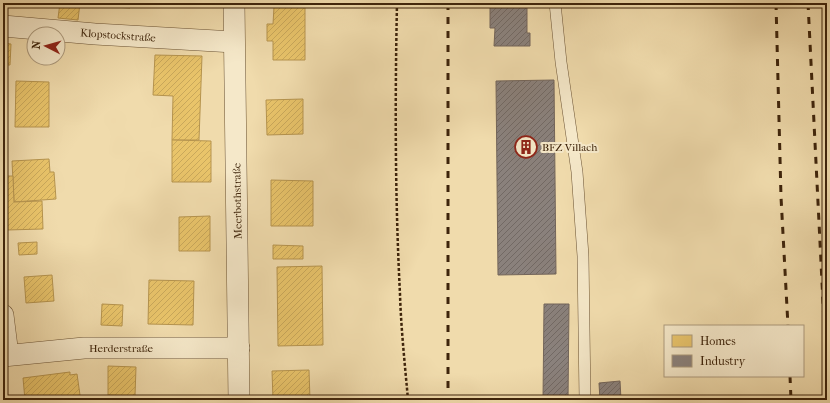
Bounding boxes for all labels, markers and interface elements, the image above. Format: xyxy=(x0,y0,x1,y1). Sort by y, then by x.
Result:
north arrow xyxy=(26,26,66,66)
street label: Klopstockstraße xyxy=(80,26,157,45)
text: N xyxy=(30,40,44,50)
building icon: BFZ Villach xyxy=(513,134,539,160)
place label: BFZ Villach xyxy=(542,141,598,154)
street label: Meerbothstraße xyxy=(230,162,245,239)
legend xyxy=(664,325,804,377)
text: Homes xyxy=(700,334,736,348)
street label: Herderstraße xyxy=(89,342,154,355)
text: Industry xyxy=(700,354,746,368)

